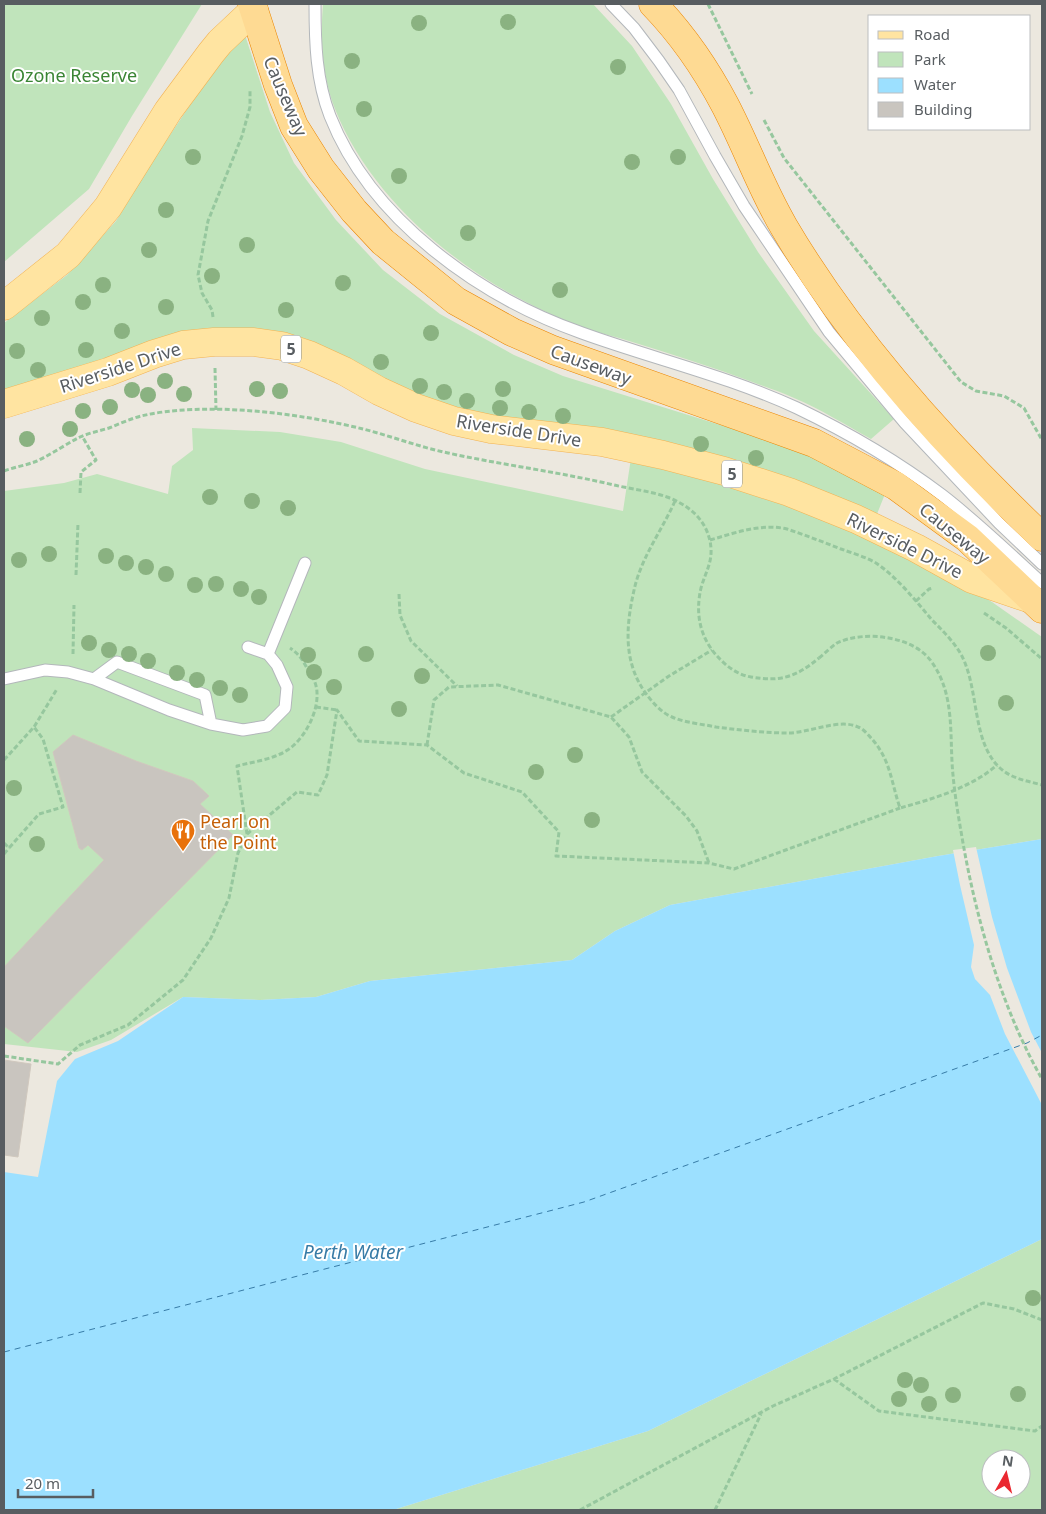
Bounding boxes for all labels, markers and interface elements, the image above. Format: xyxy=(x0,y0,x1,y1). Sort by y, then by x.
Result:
legend xyxy=(868,15,1031,130)
text: Road xyxy=(914,24,950,44)
text: Park xyxy=(914,49,946,69)
street label: Causeway xyxy=(258,52,314,140)
park label: Ozone Reserve xyxy=(11,63,137,87)
text: Water xyxy=(914,74,956,94)
text: Building xyxy=(914,99,972,119)
street label: Riverside Drive xyxy=(56,336,184,398)
road number: 5 xyxy=(281,336,301,362)
street label: Causeway xyxy=(547,338,636,390)
street label: Riverside Drive xyxy=(455,408,583,452)
road number: 5 xyxy=(722,460,742,488)
street label: Causeway xyxy=(915,497,996,569)
street label: Riverside Drive xyxy=(843,507,967,583)
place label: Pearl on the Point xyxy=(200,809,277,854)
restaurant icon: Pearl on the Point xyxy=(170,818,196,852)
water label: Perth Water xyxy=(303,1239,404,1265)
north arrow xyxy=(981,1449,1031,1499)
text: N xyxy=(1001,1450,1015,1471)
scale bar xyxy=(18,1466,92,1498)
text: 20 m xyxy=(25,1473,60,1493)

